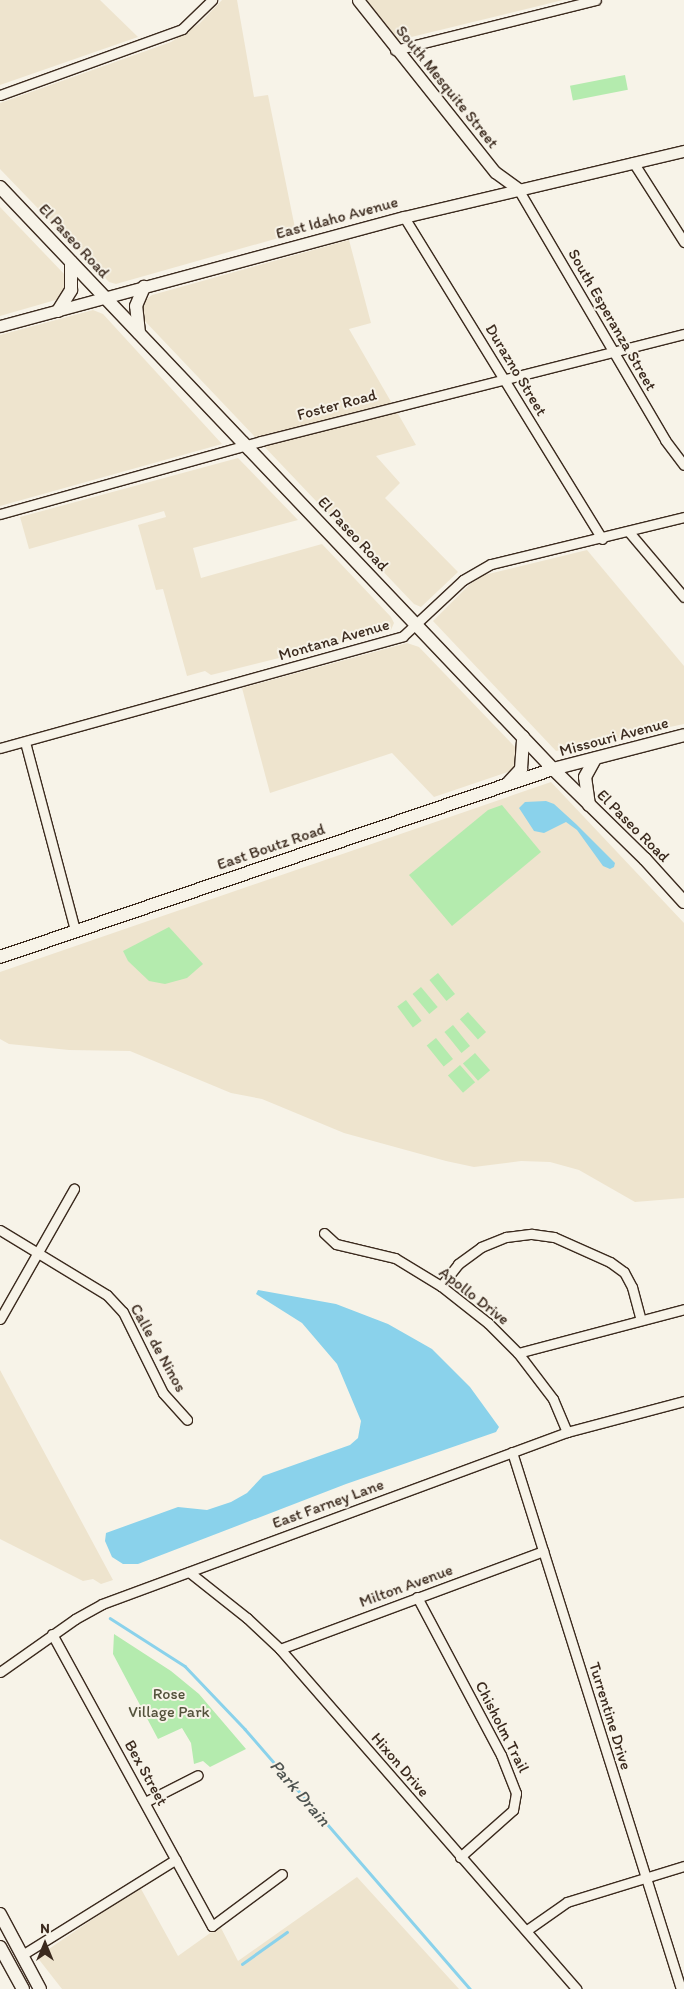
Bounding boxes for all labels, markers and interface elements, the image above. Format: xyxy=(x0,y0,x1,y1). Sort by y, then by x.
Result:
street label: South Mesquite Street xyxy=(392,22,502,152)
street label: East Idaho Avenue xyxy=(273,192,401,244)
street label: El Paseo Road xyxy=(35,200,113,282)
street label: South Esperanza Street xyxy=(564,246,660,394)
street label: Durazno Street xyxy=(481,320,551,420)
street label: Foster Road xyxy=(295,385,379,425)
street label: El Paseo Road xyxy=(314,493,392,575)
street label: Montana Avenue xyxy=(276,615,392,665)
street label: Missouri Avenue xyxy=(557,713,671,761)
street label: El Paseo Road xyxy=(593,786,673,866)
street label: East Boutz Road xyxy=(215,820,327,874)
street label: Apollo Drive xyxy=(435,1263,513,1329)
street label: Calle de Ninos xyxy=(126,1300,190,1396)
street label: East Farney Lane xyxy=(270,1475,386,1533)
street label: Milton Avenue xyxy=(357,1560,455,1612)
street label: Turrentine Drive xyxy=(585,1660,635,1772)
street label: Chisholm Trail xyxy=(471,1679,533,1775)
park label: Rose Village Park xyxy=(128,1684,210,1722)
street label: Hixon Drive xyxy=(367,1729,433,1801)
street label: Bex Street xyxy=(120,1737,172,1809)
water label: Park Drain xyxy=(265,1755,335,1831)
north arrow xyxy=(20,1919,70,1969)
text: N xyxy=(40,1920,50,1937)

